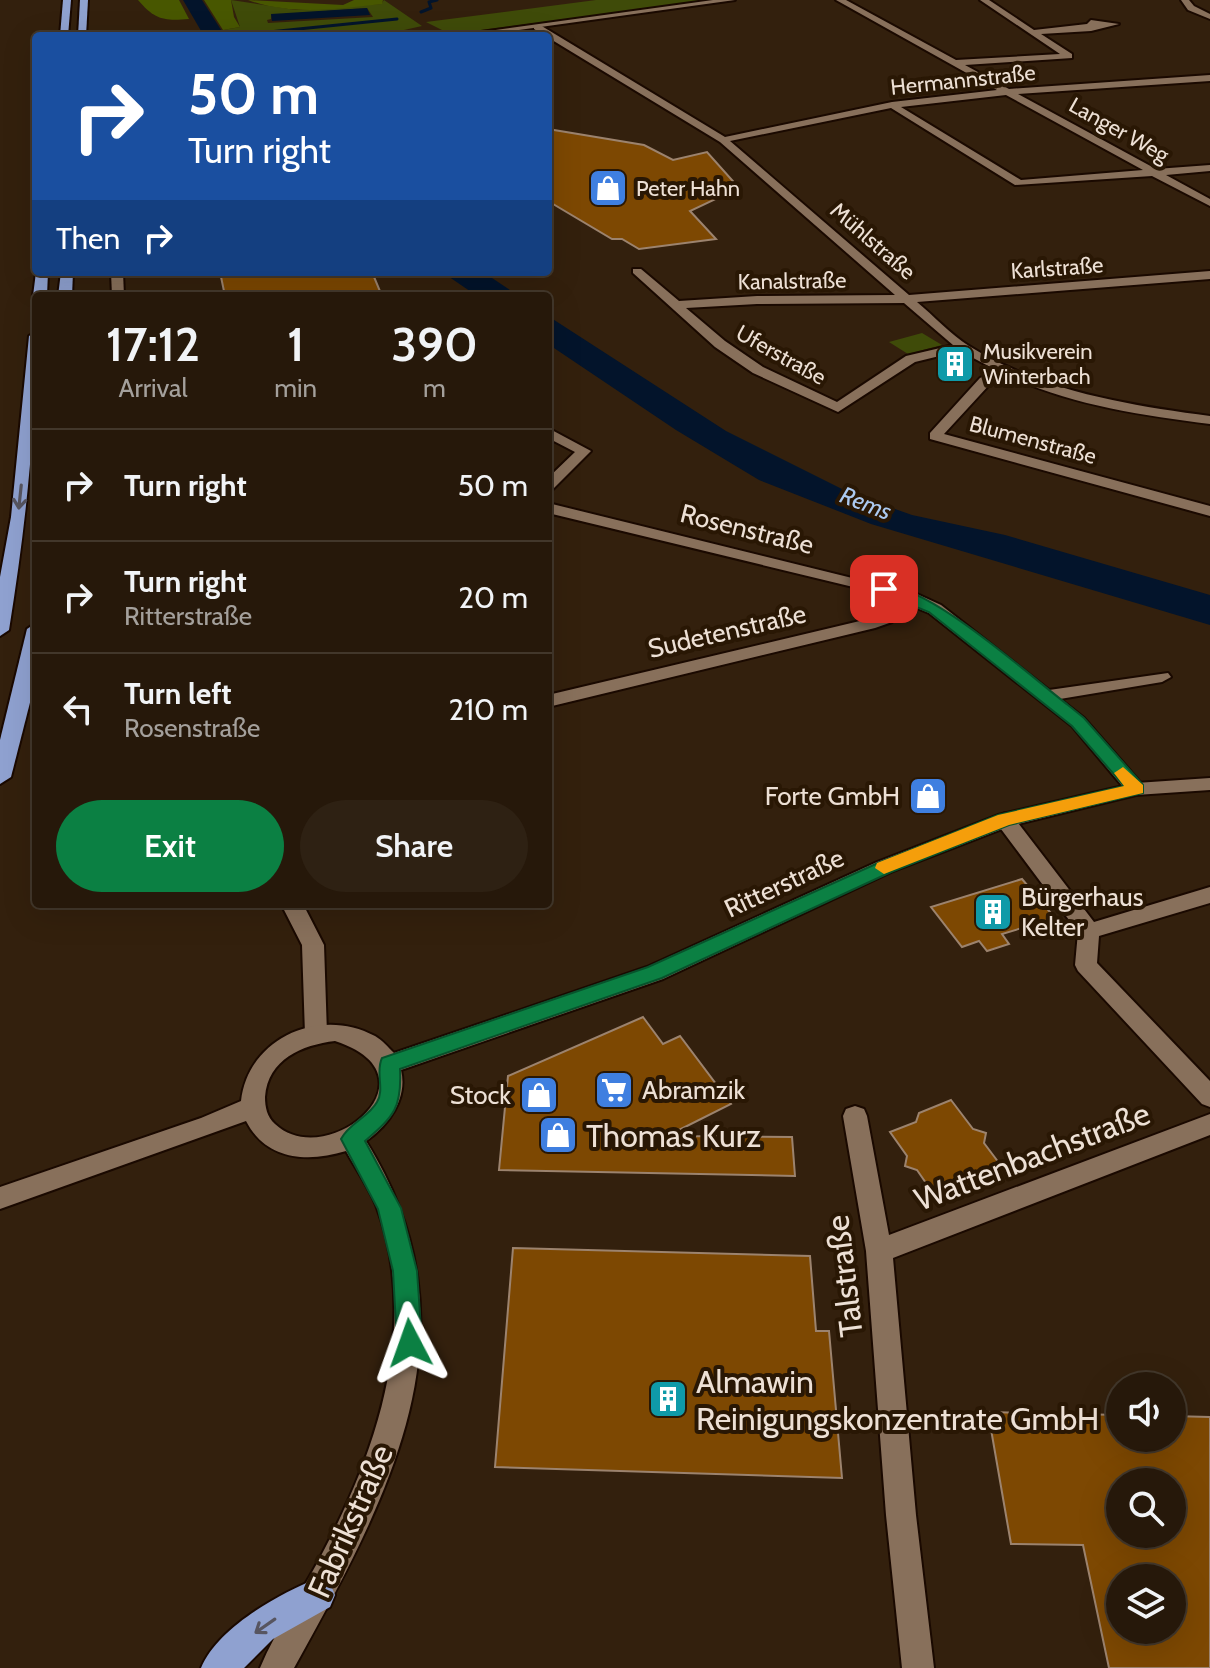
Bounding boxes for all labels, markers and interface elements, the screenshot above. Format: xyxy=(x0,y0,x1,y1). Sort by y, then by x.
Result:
street label: Hermannstraße xyxy=(889,59,1037,101)
text: 50 m xyxy=(188,60,319,128)
icon: right xyxy=(56,64,160,168)
street label: Langer Weg xyxy=(1064,91,1175,169)
text: Turn right xyxy=(188,128,331,172)
shop icon: Peter Hahn xyxy=(587,167,629,209)
place label: Peter Hahn xyxy=(636,175,740,202)
street label: Mühlstraße xyxy=(825,197,921,285)
icon: right xyxy=(136,216,180,260)
text: Then xyxy=(56,220,120,257)
street label: Karlstraße xyxy=(1010,251,1104,285)
street label: Kanalstraße xyxy=(737,267,847,295)
text: 17:12 xyxy=(106,315,200,373)
text: 1 xyxy=(287,315,304,373)
text: 390 xyxy=(391,315,478,373)
street label: Uferstraße xyxy=(731,319,831,391)
place label: Musikverein Winterbach xyxy=(983,338,1093,390)
building icon: Musikverein Winterbach xyxy=(934,343,976,385)
text: Arrival xyxy=(118,372,188,404)
text: min xyxy=(274,372,317,404)
text: m xyxy=(423,372,446,404)
street label: Blumenstraße xyxy=(967,410,1099,470)
icon: right xyxy=(56,463,100,507)
text: Turn right xyxy=(124,467,247,504)
text: 50 m xyxy=(458,467,528,504)
water label: Rems xyxy=(836,480,896,526)
one-way arrow xyxy=(13,483,28,510)
street label: Rosenstraße xyxy=(677,497,817,561)
pin xyxy=(850,555,918,623)
text: Turn right xyxy=(124,563,247,600)
icon: arrive xyxy=(862,567,906,611)
icon: right xyxy=(56,575,100,619)
text: 20 m xyxy=(458,579,528,616)
street label: Sudetenstraße xyxy=(645,597,809,665)
text: Ritterstraße xyxy=(124,600,252,632)
text: Turn left xyxy=(124,675,232,712)
icon: left xyxy=(56,687,100,731)
text: 210 m xyxy=(448,691,528,728)
text: Rosenstraße xyxy=(124,712,260,744)
shop icon: Forte GmbH xyxy=(907,775,949,817)
place label: Forte GmbH xyxy=(765,780,900,812)
button: Exit xyxy=(56,800,284,892)
button: Share xyxy=(300,800,528,892)
street label: Ritterstraße xyxy=(719,841,849,925)
place label: Bürgerhaus Kelter xyxy=(1021,881,1144,943)
building icon: Bürgerhaus Kelter xyxy=(972,891,1014,933)
supermarket icon: Abramzik xyxy=(593,1069,635,1111)
shop icon: Stock xyxy=(518,1074,560,1116)
place label: Abramzik xyxy=(642,1074,746,1106)
place label: Stock xyxy=(450,1079,511,1111)
street label: Wattenbachstraße xyxy=(909,1093,1155,1219)
shop icon: Thomas Kurz xyxy=(537,1114,579,1156)
place label: Thomas Kurz xyxy=(586,1116,761,1155)
street label: Talstraße xyxy=(817,1213,871,1339)
position arrow xyxy=(368,1301,452,1385)
place label: Almawin Reinigungskonzentrate GmbH xyxy=(696,1362,1099,1438)
map controls xyxy=(1106,1372,1186,1644)
button: sound xyxy=(1106,1372,1186,1452)
building icon: Almawin Reinigungskonzentrate GmbH xyxy=(647,1378,689,1420)
street label: Fabrikstraße xyxy=(299,1439,401,1603)
button: search xyxy=(1106,1468,1186,1548)
button: layers xyxy=(1106,1564,1186,1644)
one-way arrow xyxy=(254,1618,276,1634)

